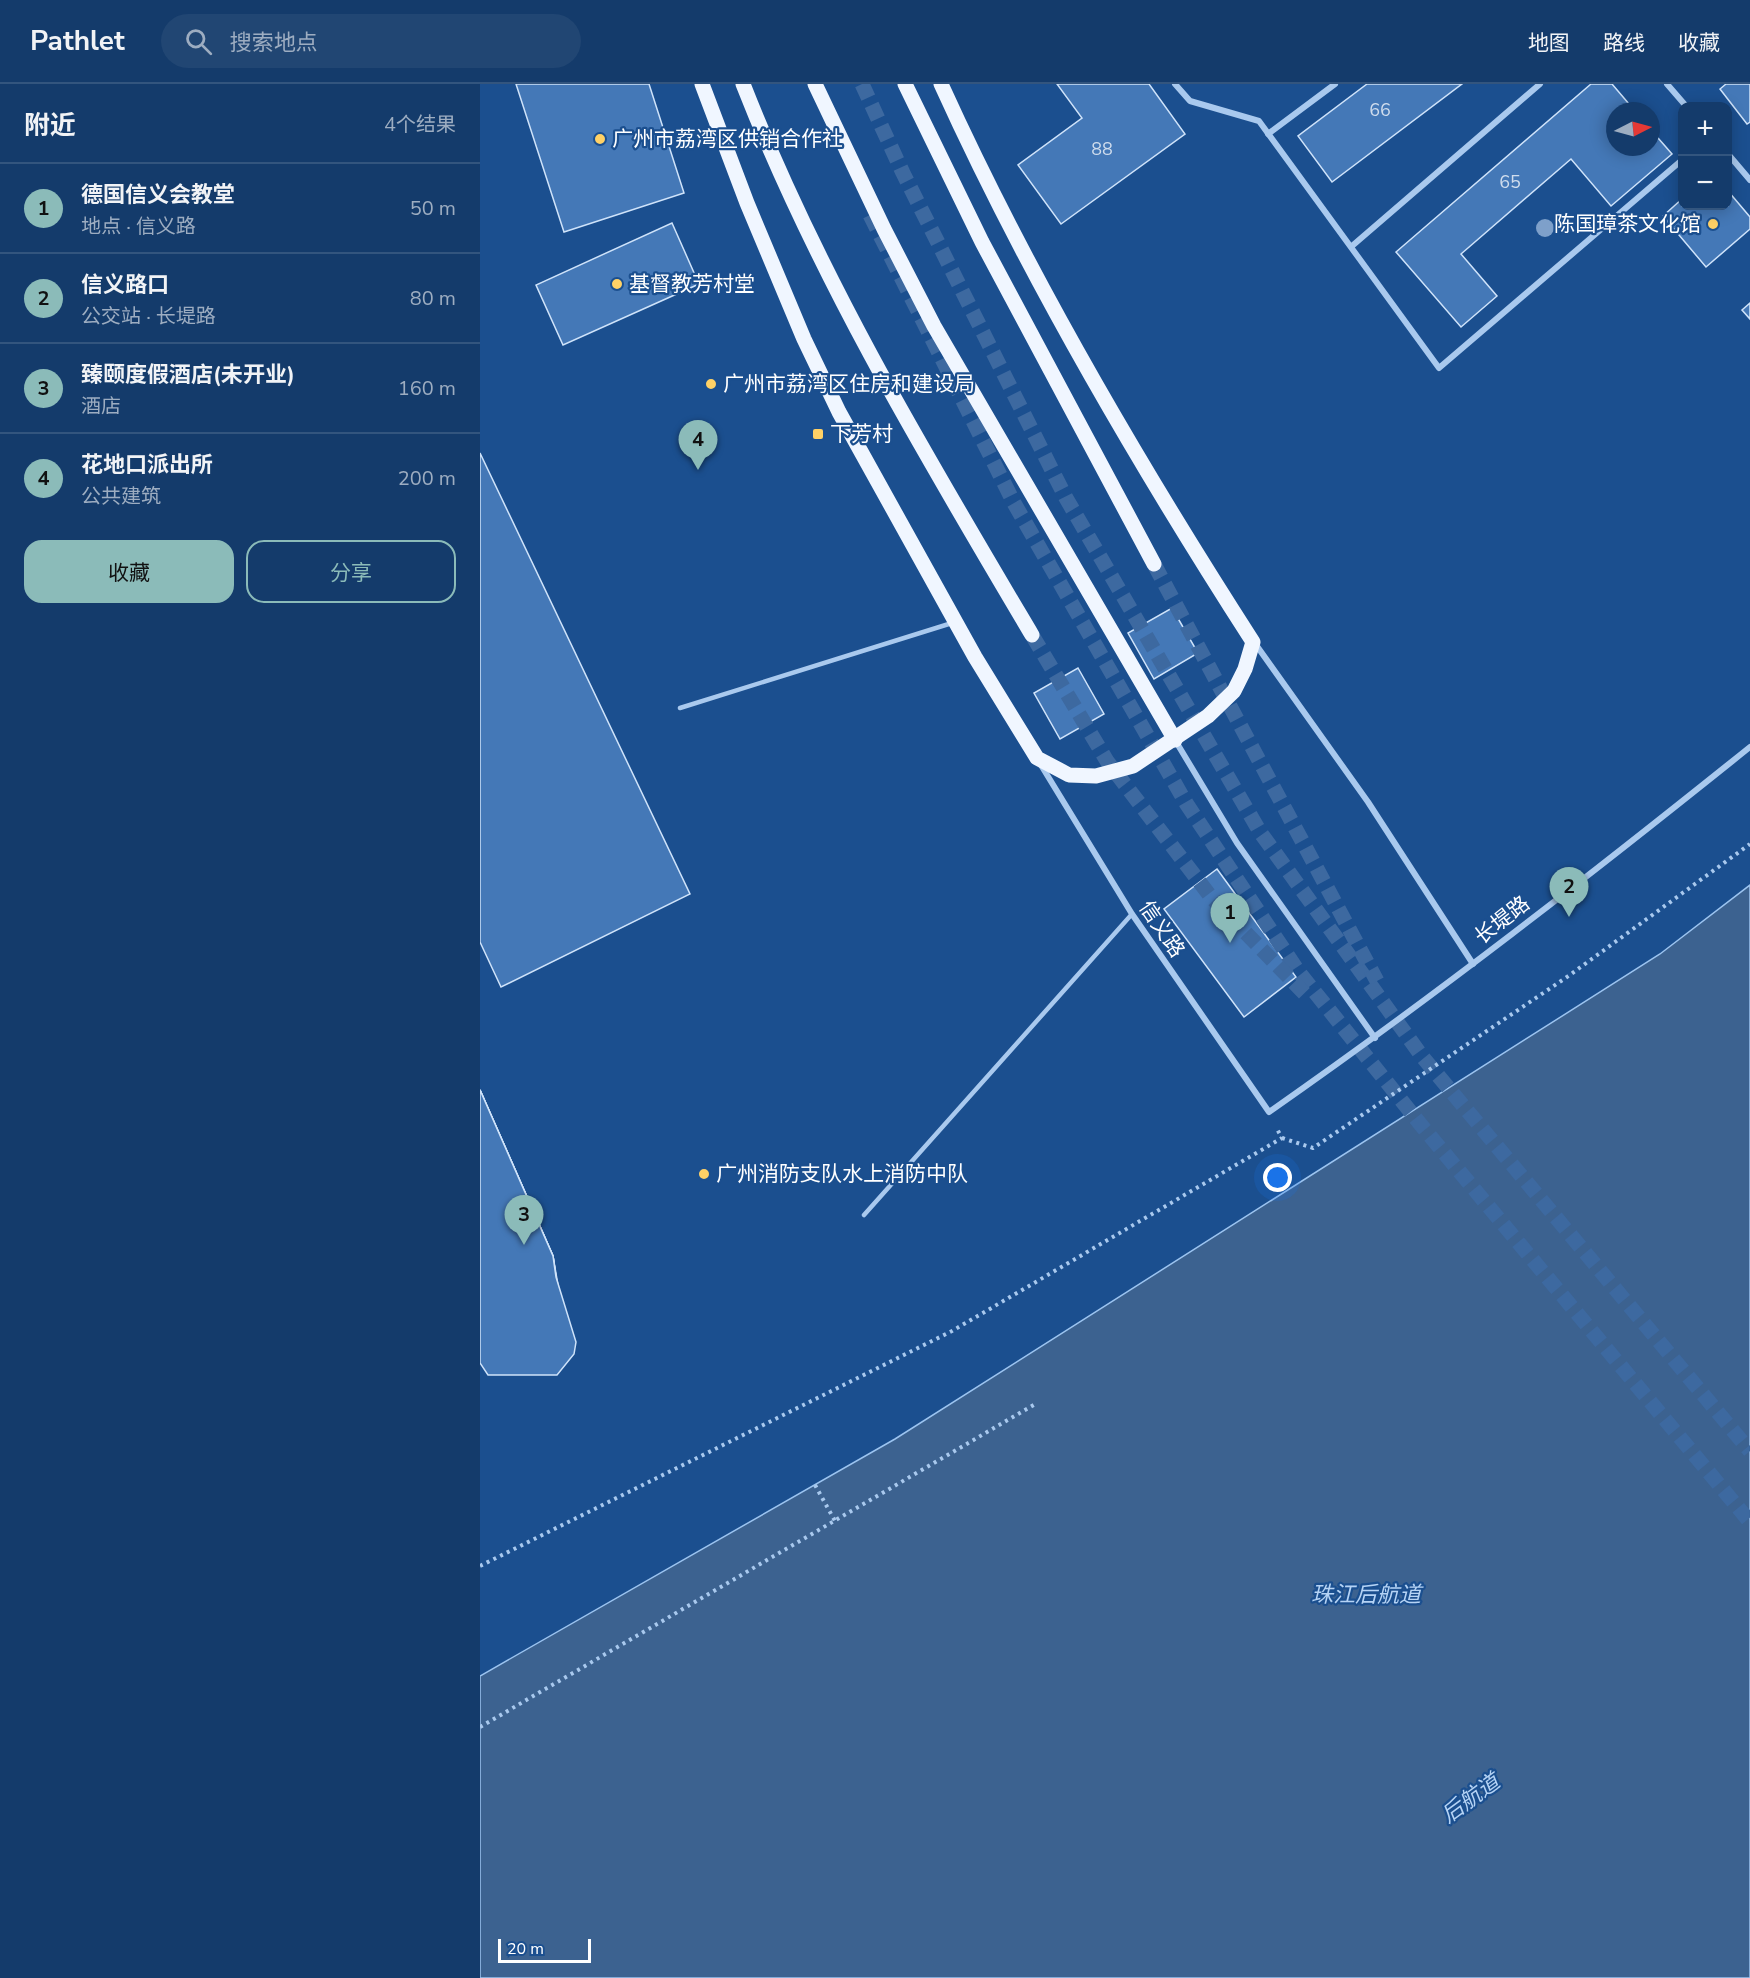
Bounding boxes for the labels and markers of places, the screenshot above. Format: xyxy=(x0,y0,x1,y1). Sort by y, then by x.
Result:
place label: 广州市荔湾区供销合作社 xyxy=(612,125,843,153)
marker: 广州市荔湾区供销合作社 xyxy=(593,132,607,146)
place label: 陈国璋茶文化馆 xyxy=(1554,210,1701,238)
marker: 陈国璋茶文化馆 xyxy=(1706,217,1720,231)
place label: 基督教芳村堂 xyxy=(629,270,755,298)
marker: 基督教芳村堂 xyxy=(610,277,624,291)
place label: 广州市荔湾区住房和建设局 xyxy=(723,370,975,398)
marker: 广州市荔湾区住房和建设局 xyxy=(704,377,718,391)
pin: 4 xyxy=(678,420,718,470)
place label: 下芳村 xyxy=(830,420,893,448)
marker: 下芳村 xyxy=(811,427,825,441)
pin: 2 xyxy=(1550,868,1588,917)
pin: 1 xyxy=(1210,894,1250,943)
place label: 广州消防支队水上消防中队 xyxy=(716,1160,968,1188)
marker: 广州消防支队水上消防中队 xyxy=(697,1167,711,1181)
pin: 3 xyxy=(504,1196,543,1245)

